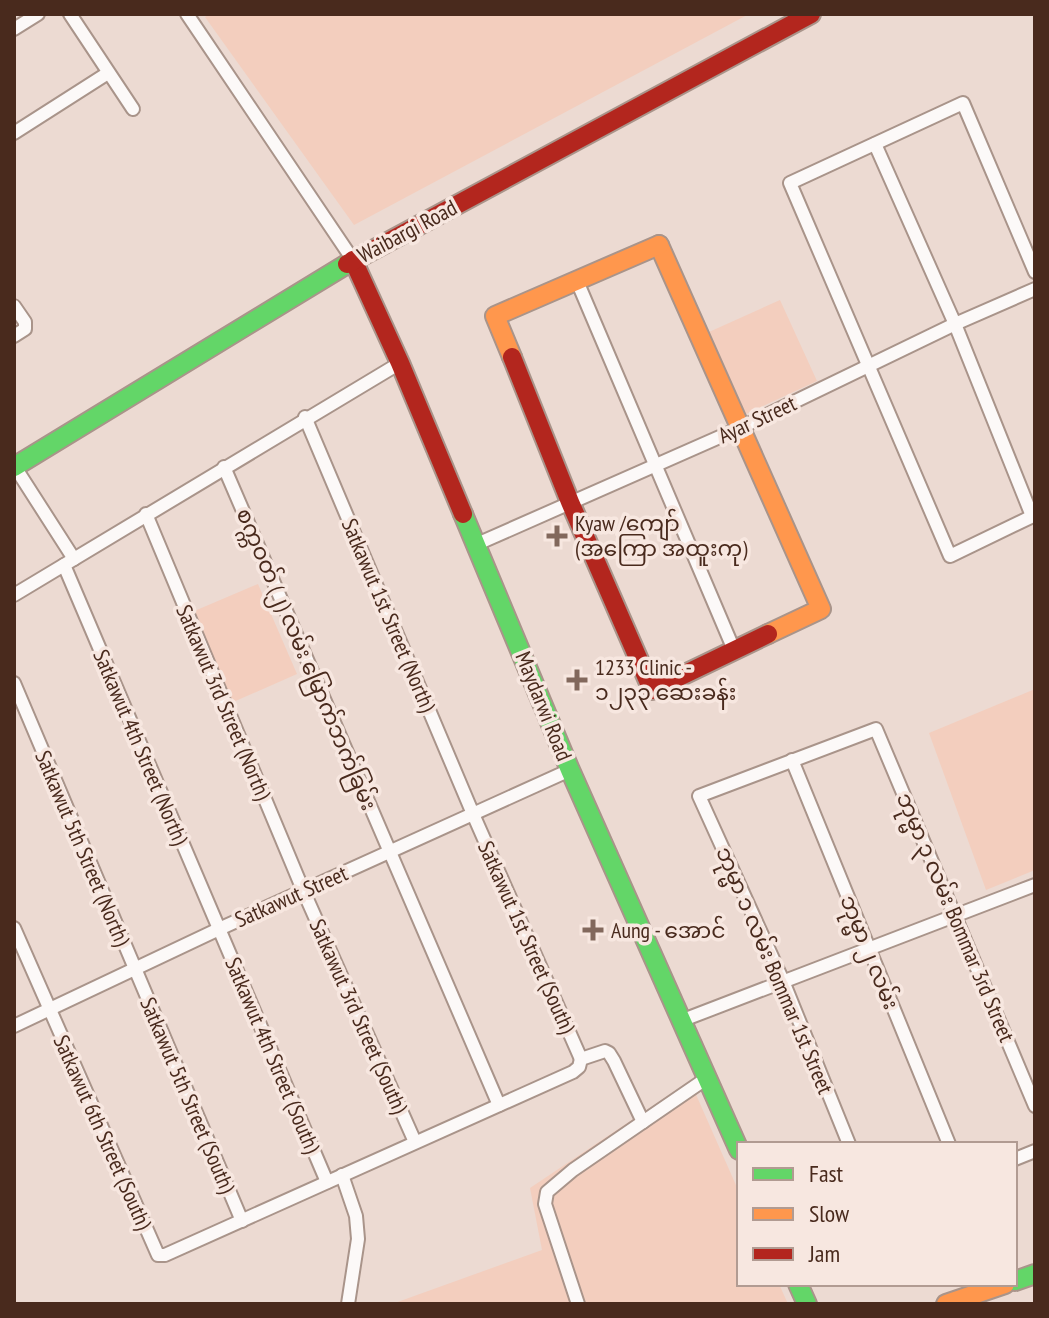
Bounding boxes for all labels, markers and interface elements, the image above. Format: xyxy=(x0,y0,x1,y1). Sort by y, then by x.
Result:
street label: Waibargi Road xyxy=(353,193,461,269)
street label: Ayar Street xyxy=(713,389,801,449)
street label: စက္ကဝတ် (၂) လမ်း မြောက်ဘက်ခြမ်း xyxy=(227,503,384,816)
place label: Kyaw /ကျော် (အကြော အထူးကု) xyxy=(575,508,748,566)
street label: Satkawut 1st Street (North) xyxy=(336,514,443,717)
marker: Kyaw /ကျော် (အကြော အထူးကု) xyxy=(546,525,568,547)
street label: Satkawut 3rd Street (North) xyxy=(170,600,278,804)
street label: Satkawut 4th Street (North) xyxy=(87,645,195,850)
street label: Maydarwi Road xyxy=(509,647,579,765)
place label: 1233 Clinic - ၁၂၃၃ ဆေးခန်း xyxy=(595,653,736,710)
marker: 1233 Clinic - ၁၂၃၃ ဆေးခန်း xyxy=(566,669,588,691)
street label: Satkawut 5th Street (North) xyxy=(29,746,137,951)
street label: ဘုမ္မာ ၃ လမ်း Bommar 3rd Street xyxy=(887,788,1022,1048)
street label: Satkawut 1st Street (South) xyxy=(472,836,582,1038)
street label: ဘုမ္မာ ၁ လမ်း Bommar 1st Street xyxy=(706,842,841,1100)
street label: Satkawut Street xyxy=(230,859,352,933)
street label: ဘုမ္မာ ၂ လမ်း xyxy=(830,890,907,1015)
street label: Satkawut 3rd Street (South) xyxy=(304,915,415,1118)
place label: Aung - အောင် xyxy=(611,915,726,944)
marker: Aung - အောင် xyxy=(582,919,604,941)
street label: Satkawut 4th Street (South) xyxy=(219,953,327,1158)
street label: Satkawut 5th Street (South) xyxy=(134,993,242,1198)
street label: Satkawut 6th Street (South) xyxy=(48,1030,159,1234)
legend xyxy=(737,1142,1017,1286)
text: Fast xyxy=(809,1158,844,1189)
text: Slow xyxy=(809,1198,850,1229)
text: Jam xyxy=(808,1238,840,1269)

